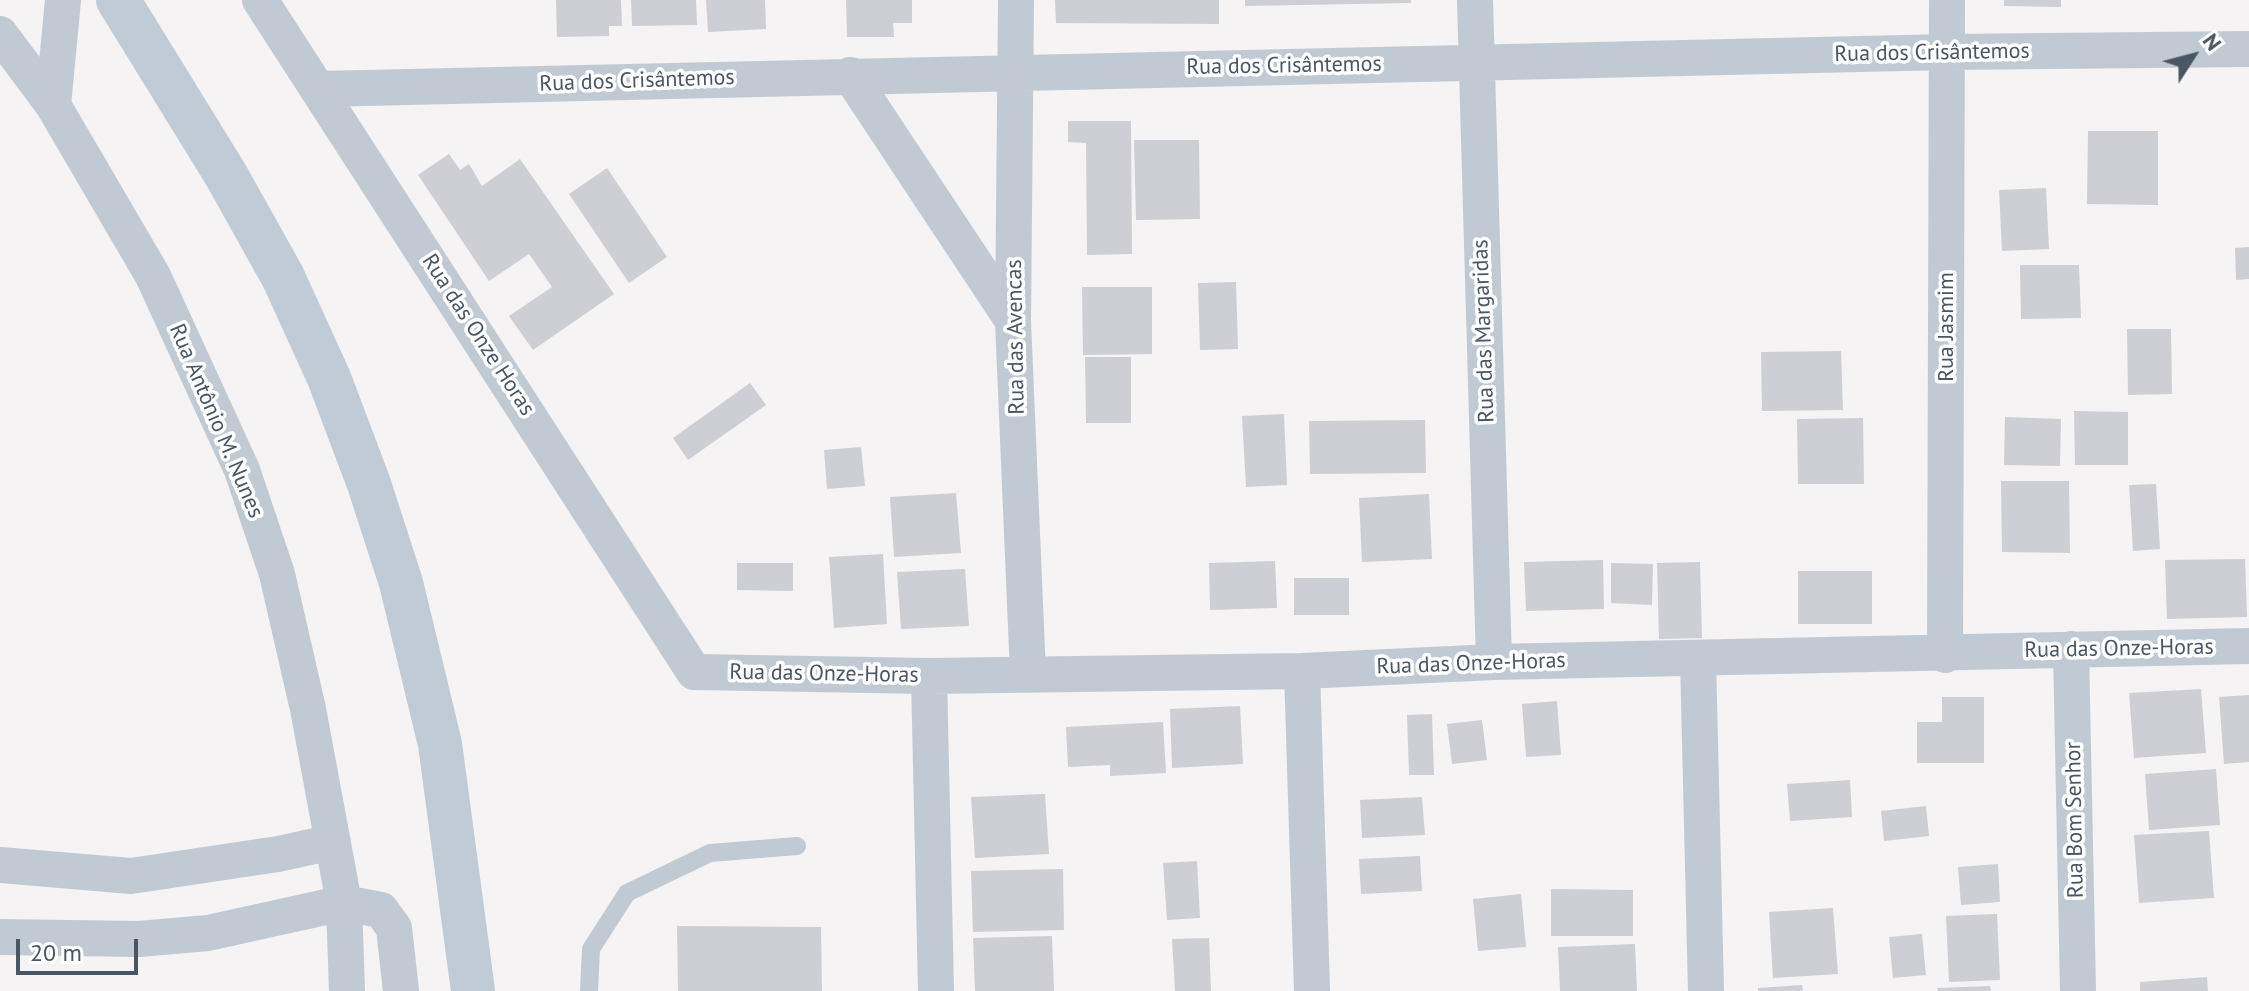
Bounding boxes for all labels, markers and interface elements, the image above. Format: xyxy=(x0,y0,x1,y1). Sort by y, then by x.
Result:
north arrow xyxy=(2153,16,2233,96)
text: N xyxy=(2197,28,2228,56)
street label: Rua dos Crisântemos xyxy=(1834,38,2030,68)
street label: Rua dos Crisântemos xyxy=(1186,51,1382,81)
street label: Rua dos Crisântemos xyxy=(539,64,735,98)
street label: Rua das Margaridas xyxy=(1468,239,1500,423)
street label: Rua das Onze Horas xyxy=(416,249,540,421)
street label: Rua das Avencas xyxy=(1001,259,1031,415)
street label: Rua Jasmim xyxy=(1934,272,1960,382)
street label: Rua Antônio M. Nunes xyxy=(163,320,269,522)
street label: Rua das Onze-Horas xyxy=(2024,634,2214,664)
street label: Rua das Onze-Horas xyxy=(1376,648,1566,680)
street label: Rua das Onze-Horas xyxy=(729,659,919,689)
street label: Rua Bom Senhor xyxy=(2060,742,2090,898)
scale bar xyxy=(20,923,142,973)
text: 20 m xyxy=(30,937,82,968)

